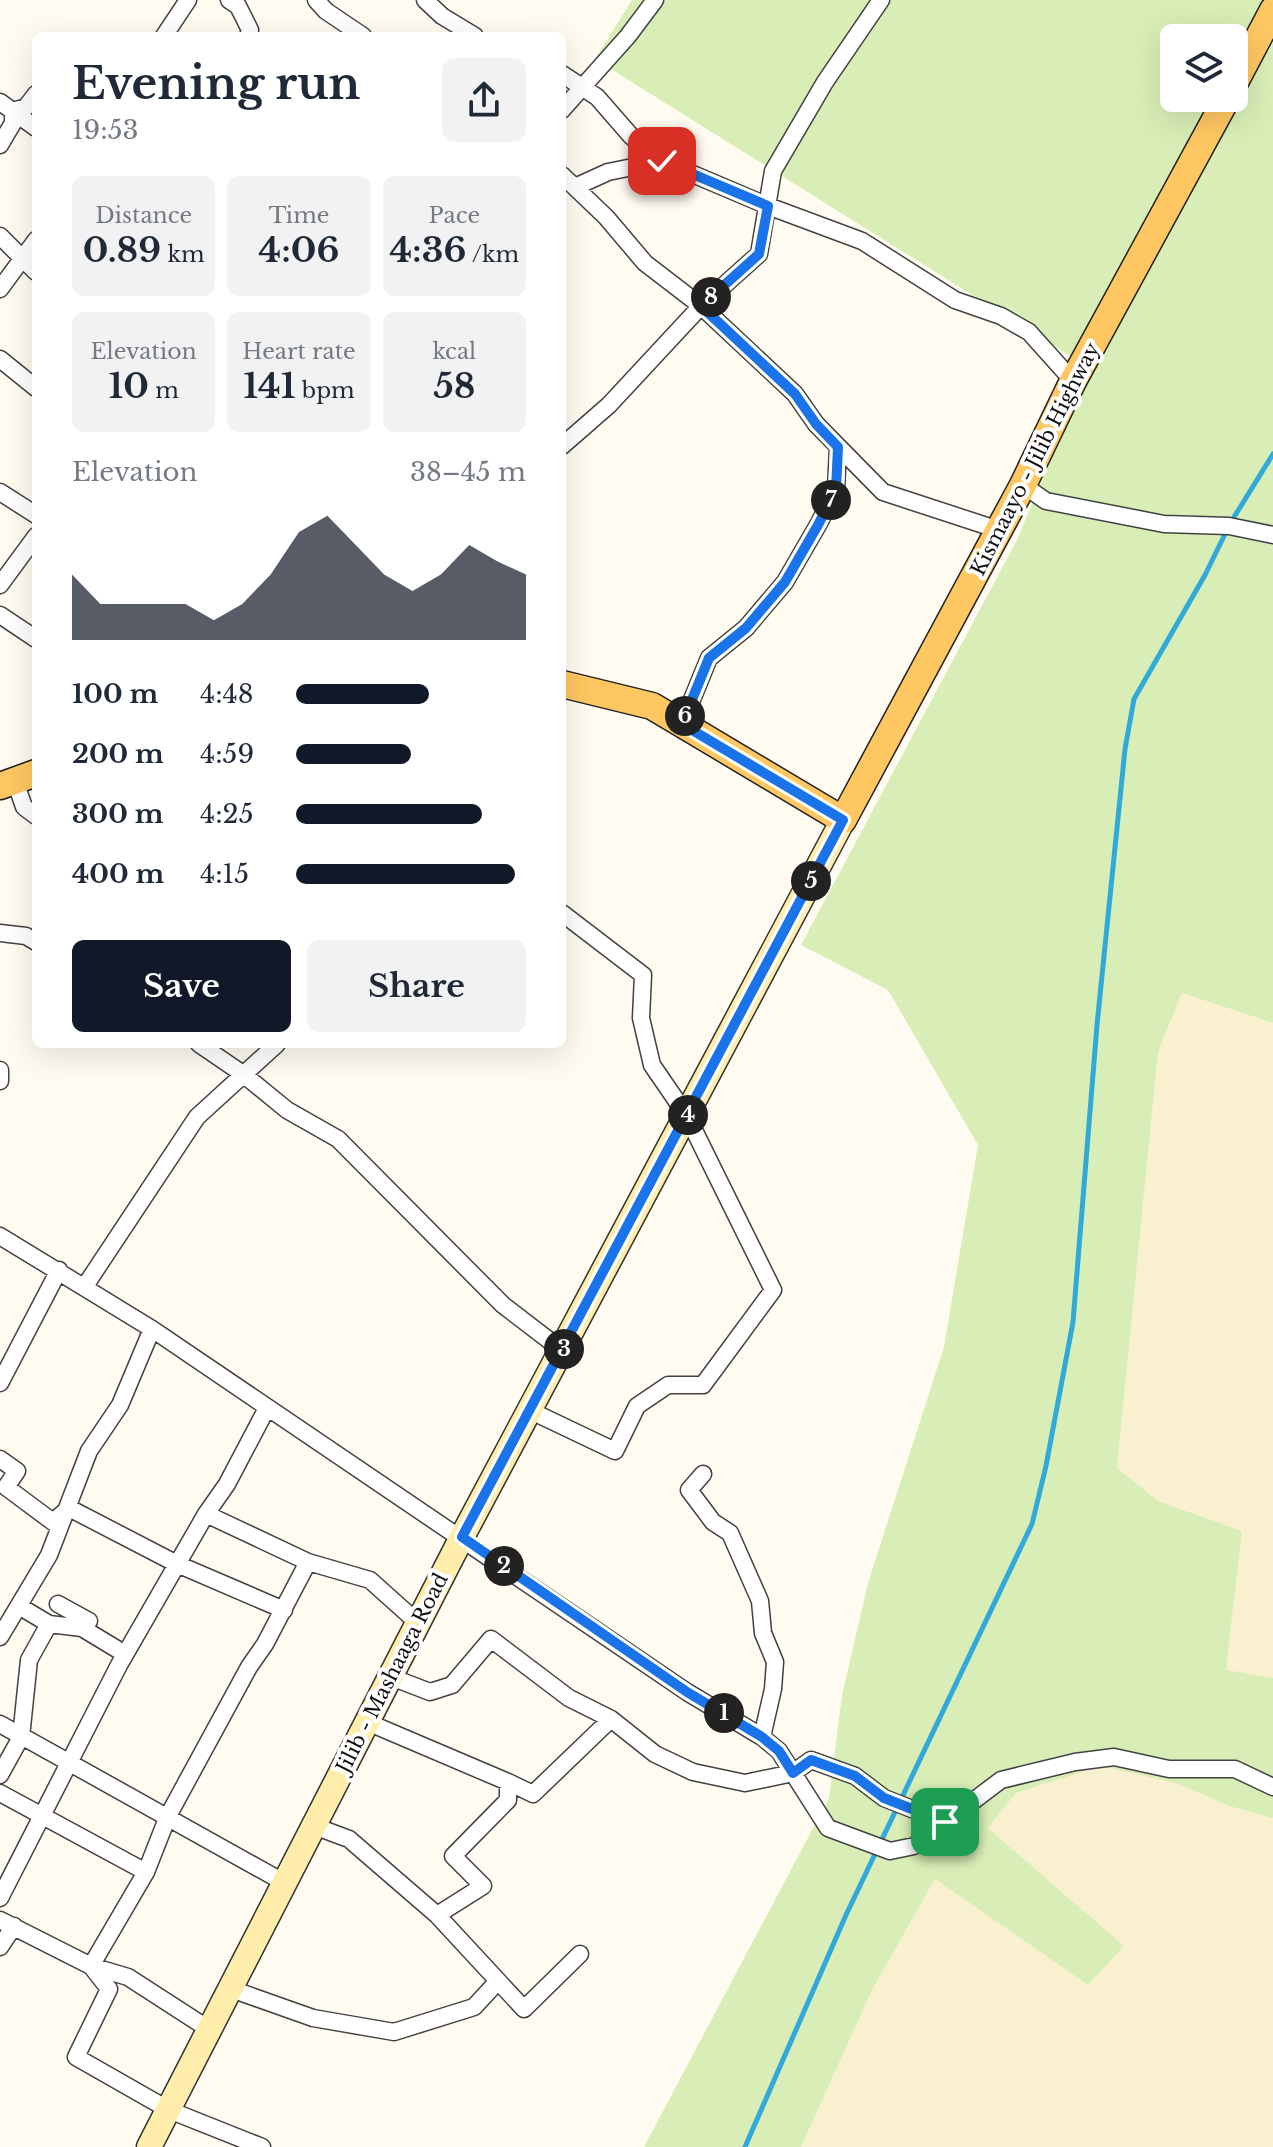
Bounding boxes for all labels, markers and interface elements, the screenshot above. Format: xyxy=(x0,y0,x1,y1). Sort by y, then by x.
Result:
map controls xyxy=(1160,24,1248,112)
button: layers xyxy=(1160,24,1248,112)
text: Evening run xyxy=(72,56,360,111)
button: share xyxy=(442,58,526,142)
text: 19:53 xyxy=(72,114,139,146)
pin xyxy=(628,127,696,195)
icon: check xyxy=(640,139,684,183)
text: Distance xyxy=(95,202,192,229)
text: Time xyxy=(269,202,329,229)
text: Pace xyxy=(429,202,480,229)
text: 0.89 xyxy=(83,229,161,271)
text: 4:06 xyxy=(259,229,339,271)
text: 4:36 xyxy=(390,229,466,271)
text: km xyxy=(161,241,205,268)
text: /km xyxy=(466,241,519,268)
pin: 8 xyxy=(691,277,731,317)
text: 8 xyxy=(704,283,718,310)
text: Elevation xyxy=(91,338,197,365)
text: Heart rate xyxy=(242,338,356,365)
text: kcal xyxy=(432,338,476,365)
street label: Kismaayo - Jilib Highway xyxy=(966,338,1104,580)
text: 10 xyxy=(108,365,149,407)
text: 141 xyxy=(243,365,295,407)
text: 58 xyxy=(433,365,475,407)
text: m xyxy=(149,377,179,404)
text: bpm xyxy=(295,377,355,404)
text: Elevation xyxy=(72,456,198,488)
text: 38–45 m xyxy=(410,456,526,488)
pin: 7 xyxy=(811,480,851,520)
text: 7 xyxy=(825,486,837,513)
text: 100 m xyxy=(72,678,158,710)
text: 4:48 xyxy=(200,678,254,710)
pin: 6 xyxy=(665,696,705,736)
text: 6 xyxy=(678,702,692,729)
text: 200 m xyxy=(72,738,164,770)
text: 4:59 xyxy=(200,738,254,770)
text: 300 m xyxy=(72,798,164,830)
text: 4:25 xyxy=(200,798,253,830)
text: 400 m xyxy=(72,858,164,890)
text: 4:15 xyxy=(200,858,249,890)
pin: 5 xyxy=(791,861,831,901)
text: 5 xyxy=(804,867,818,894)
button: Save xyxy=(72,940,291,1032)
button: Share xyxy=(307,940,526,1032)
pin: 4 xyxy=(668,1095,708,1135)
text: 4 xyxy=(681,1101,695,1128)
pin: 3 xyxy=(544,1329,584,1369)
text: 3 xyxy=(557,1335,571,1362)
pin: 2 xyxy=(484,1546,524,1586)
text: 2 xyxy=(497,1552,511,1579)
street label: Jilib - Mashaaga Road xyxy=(330,1569,453,1780)
pin: 1 xyxy=(704,1693,744,1733)
text: 1 xyxy=(719,1699,729,1726)
pin xyxy=(911,1788,979,1856)
icon: arrive xyxy=(923,1800,967,1844)

